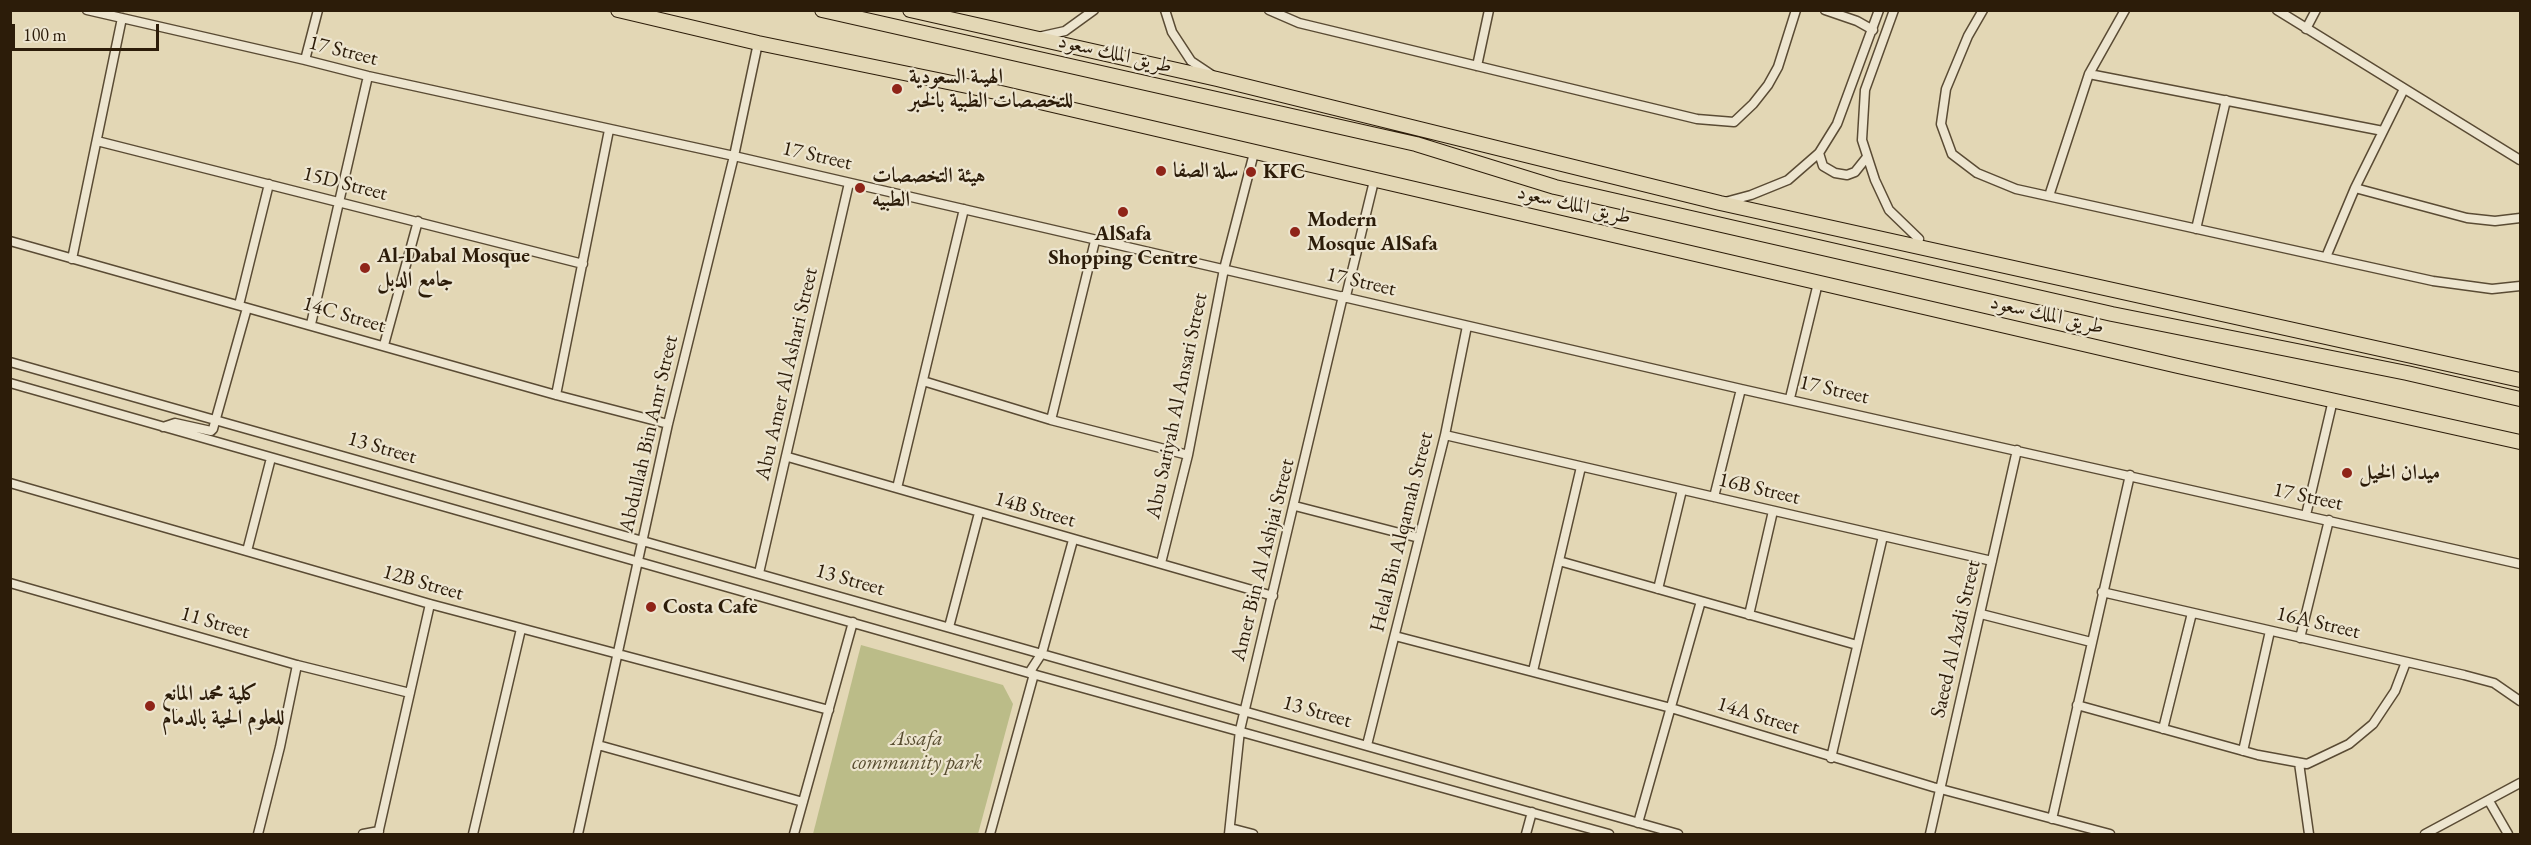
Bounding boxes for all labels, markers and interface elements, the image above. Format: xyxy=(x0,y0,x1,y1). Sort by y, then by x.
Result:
scale bar xyxy=(15,12,162,50)
text: 100 m xyxy=(23,23,67,46)
street label: طريق الملك سعود xyxy=(1055,29,1175,79)
street label: 17 Street xyxy=(306,30,380,72)
place label: الهيىة السعودية للتخصصات الطبية بالخبر xyxy=(909,64,1073,114)
marker: الهيىة السعودية للتخصصات الطبية بالخبر xyxy=(890,82,904,96)
street label: 17 Street xyxy=(780,136,854,176)
place label: سلة الصفا xyxy=(1173,158,1238,184)
place label: KFC xyxy=(1263,159,1305,185)
street label: 15D Street xyxy=(300,161,390,207)
place label: هيئة التخصصات الطبيه xyxy=(872,163,985,213)
marker: سلة الصفا xyxy=(1154,164,1168,178)
marker: KFC xyxy=(1244,165,1258,179)
street label: طريق الملك سعود xyxy=(1514,180,1634,230)
marker: هيئة التخصصات الطبيه xyxy=(853,181,867,195)
marker: AlSafa Shopping Centre xyxy=(1116,205,1130,219)
place label: Modern Mosque AlSafa xyxy=(1307,207,1438,257)
place label: AlSafa Shopping Centre xyxy=(1048,221,1198,271)
marker: Modern Mosque AlSafa xyxy=(1288,225,1302,239)
place label: Al-Dabal Mosque جامع الدبل xyxy=(377,243,530,293)
marker: Al-Dabal Mosque جامع الدبل xyxy=(358,261,372,275)
street label: 17 Street xyxy=(1324,262,1398,302)
street label: Abu Amer Al Ashari Street xyxy=(750,265,824,483)
street label: طريق الملك سعود xyxy=(1987,290,2107,340)
street label: 14C Street xyxy=(299,291,389,339)
street label: Abu Sariyah Al Ansari Street xyxy=(1141,291,1213,521)
street label: Abdullah Bin Amr Street xyxy=(614,333,684,535)
street label: 17 Street xyxy=(1797,370,1871,410)
street label: 13 Street xyxy=(345,426,419,470)
street label: Helal Bin Alqamah Street xyxy=(1365,429,1439,635)
street label: Amer Bin Al Ashjai Street xyxy=(1226,456,1300,664)
place label: ميدان الخيل xyxy=(2359,460,2440,486)
marker: ميدان الخيل xyxy=(2340,466,2354,480)
street label: 16B Street xyxy=(1716,467,1802,511)
street label: 17 Street xyxy=(2271,477,2345,517)
street label: 14B Street xyxy=(992,486,1078,534)
street label: 13 Street xyxy=(813,558,887,602)
street label: Saeed Al Azdi Street xyxy=(1926,558,1986,720)
street label: 12B Street xyxy=(380,559,466,607)
place label: Costa Cafe xyxy=(663,594,758,620)
marker: Costa Cafe xyxy=(644,600,658,614)
street label: 11 Street xyxy=(178,601,252,645)
street label: 16A Street xyxy=(2274,601,2362,645)
place label: كلية محمد المانع للعلوم الحية بالدمام xyxy=(162,681,284,731)
street label: 13 Street xyxy=(1280,690,1354,734)
street label: 14A Street xyxy=(1714,692,1802,740)
marker: كلية محمد المانع للعلوم الحية بالدمام xyxy=(143,699,157,713)
park label: Assafa community park xyxy=(852,726,982,776)

